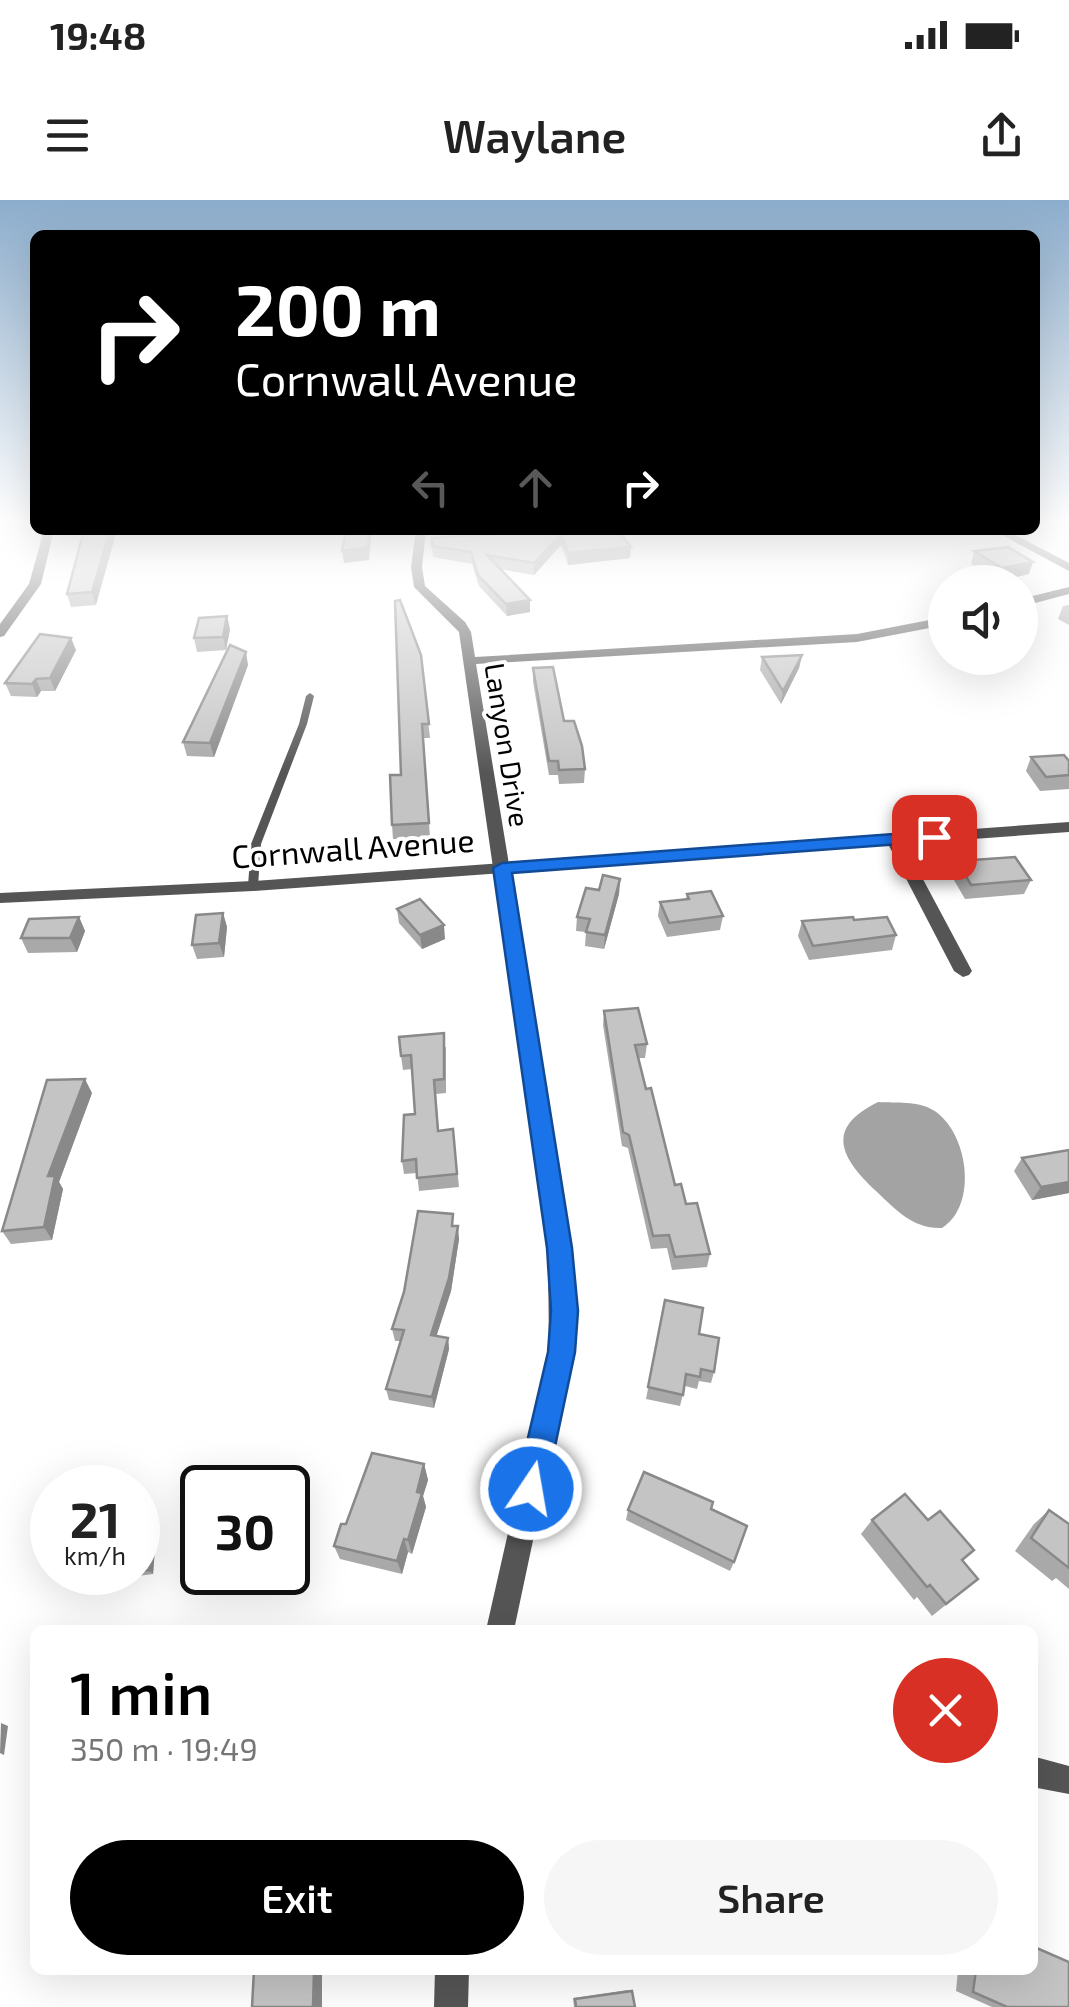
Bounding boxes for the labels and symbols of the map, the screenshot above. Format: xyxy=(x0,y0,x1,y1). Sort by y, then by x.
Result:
street label: Lanyon Drive xyxy=(478,660,538,829)
pin xyxy=(892,795,977,880)
street label: Cornwall Avenue xyxy=(230,820,476,874)
position arrow xyxy=(479,1437,583,1541)
speed limit sign: 30 xyxy=(180,1465,310,1595)

